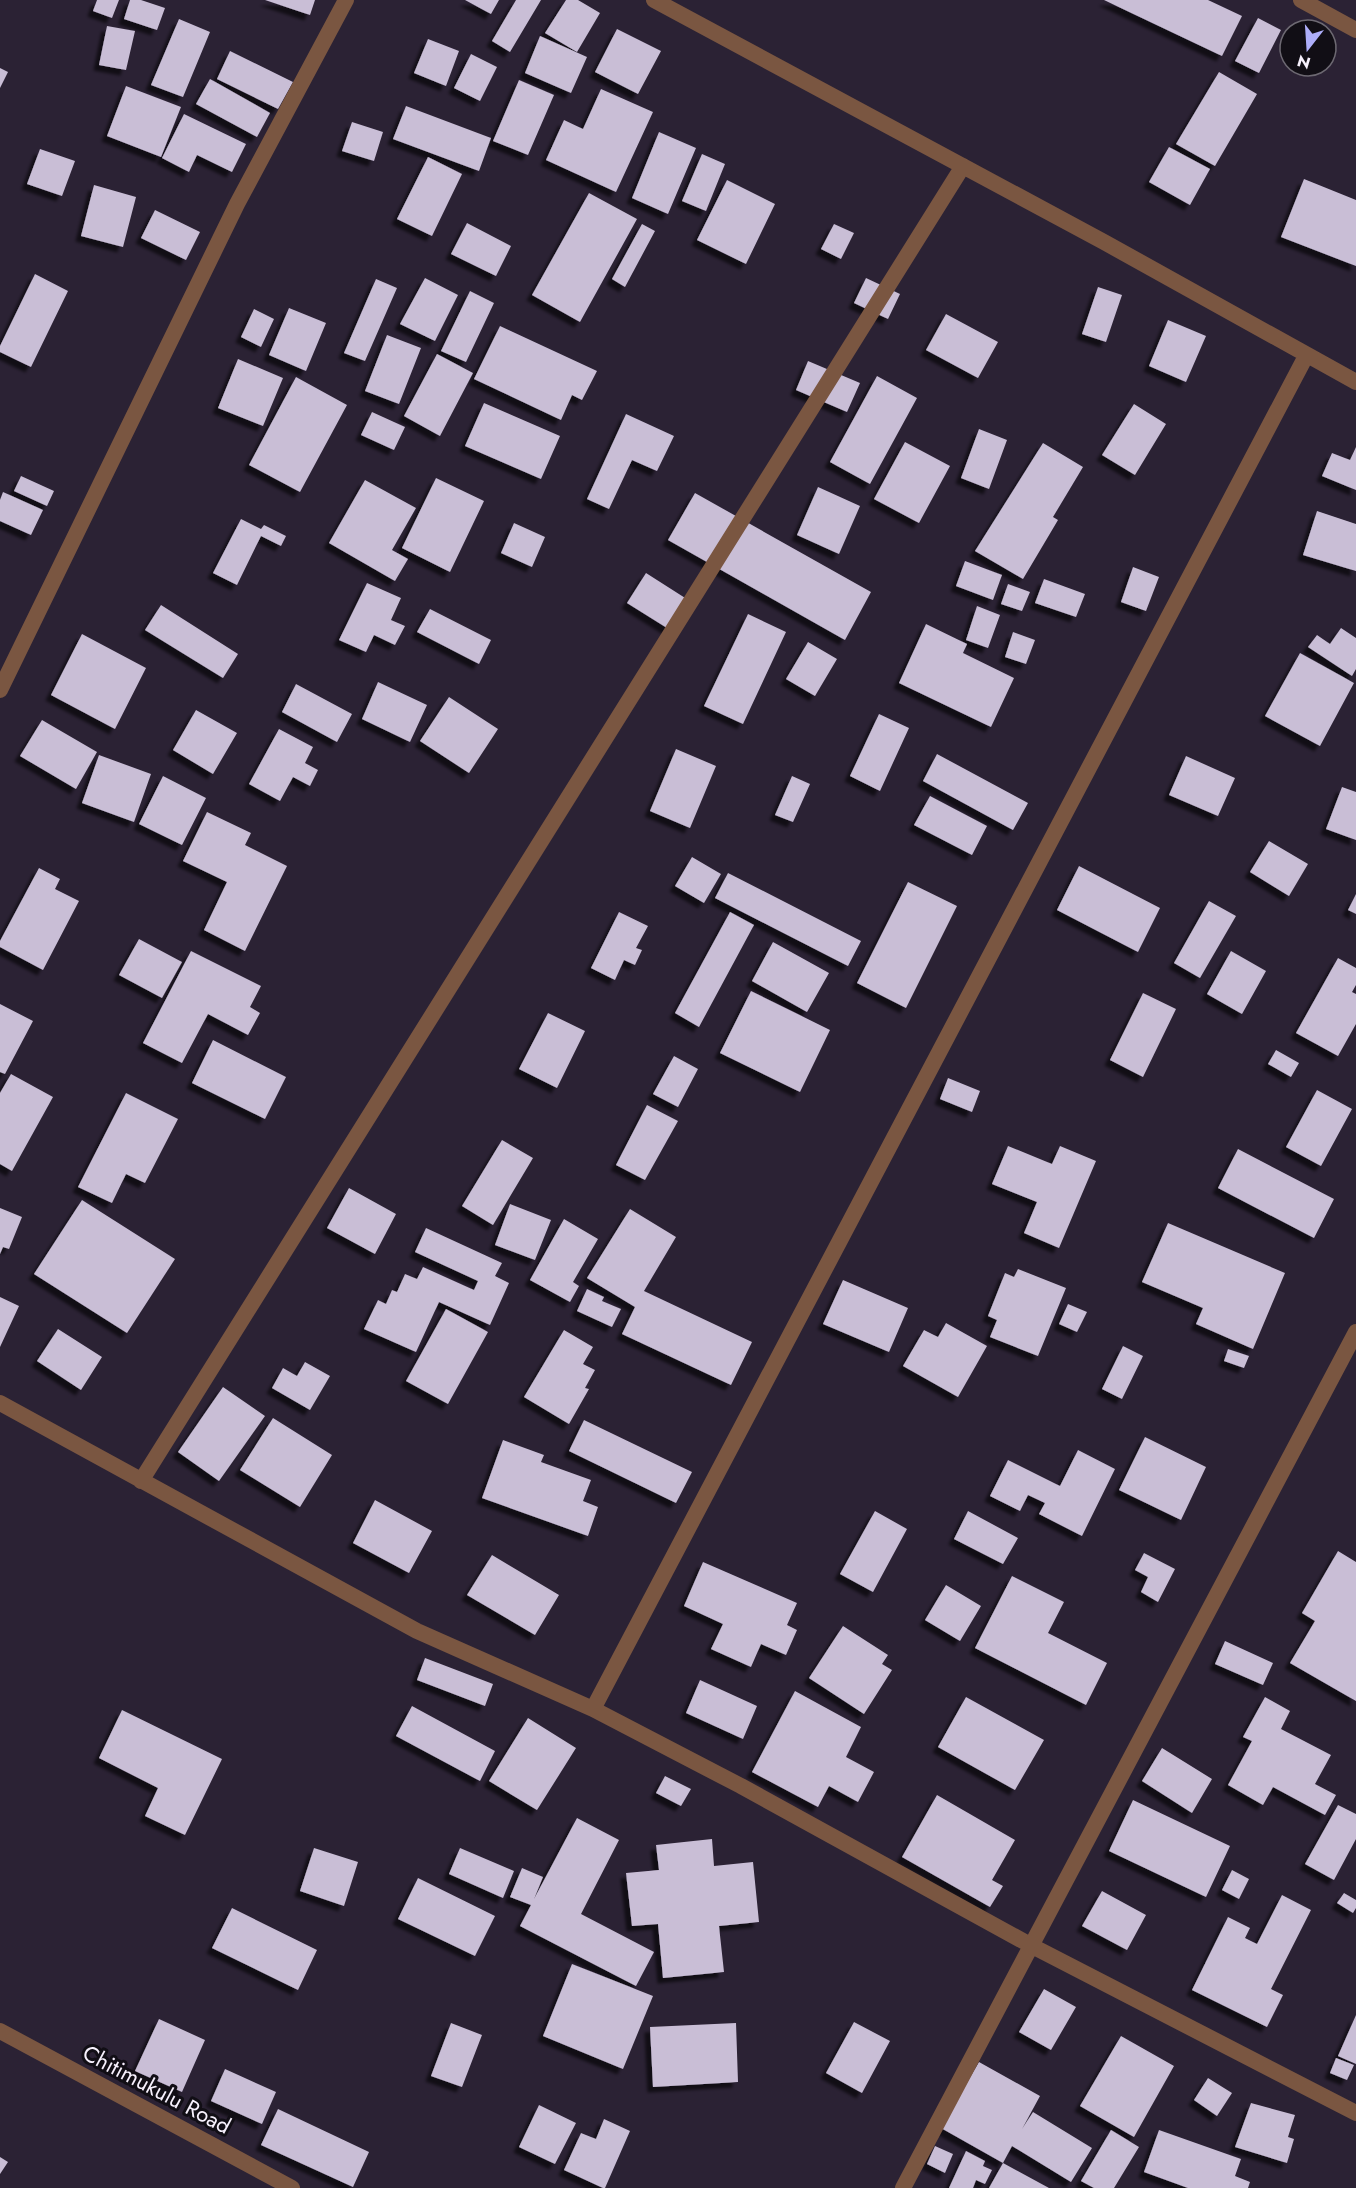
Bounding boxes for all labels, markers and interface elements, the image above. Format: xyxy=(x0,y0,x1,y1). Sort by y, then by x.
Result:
north arrow xyxy=(1278,18,1338,78)
text: N xyxy=(1294,49,1313,75)
street label: Chitimukulu Road xyxy=(77,2036,237,2142)

